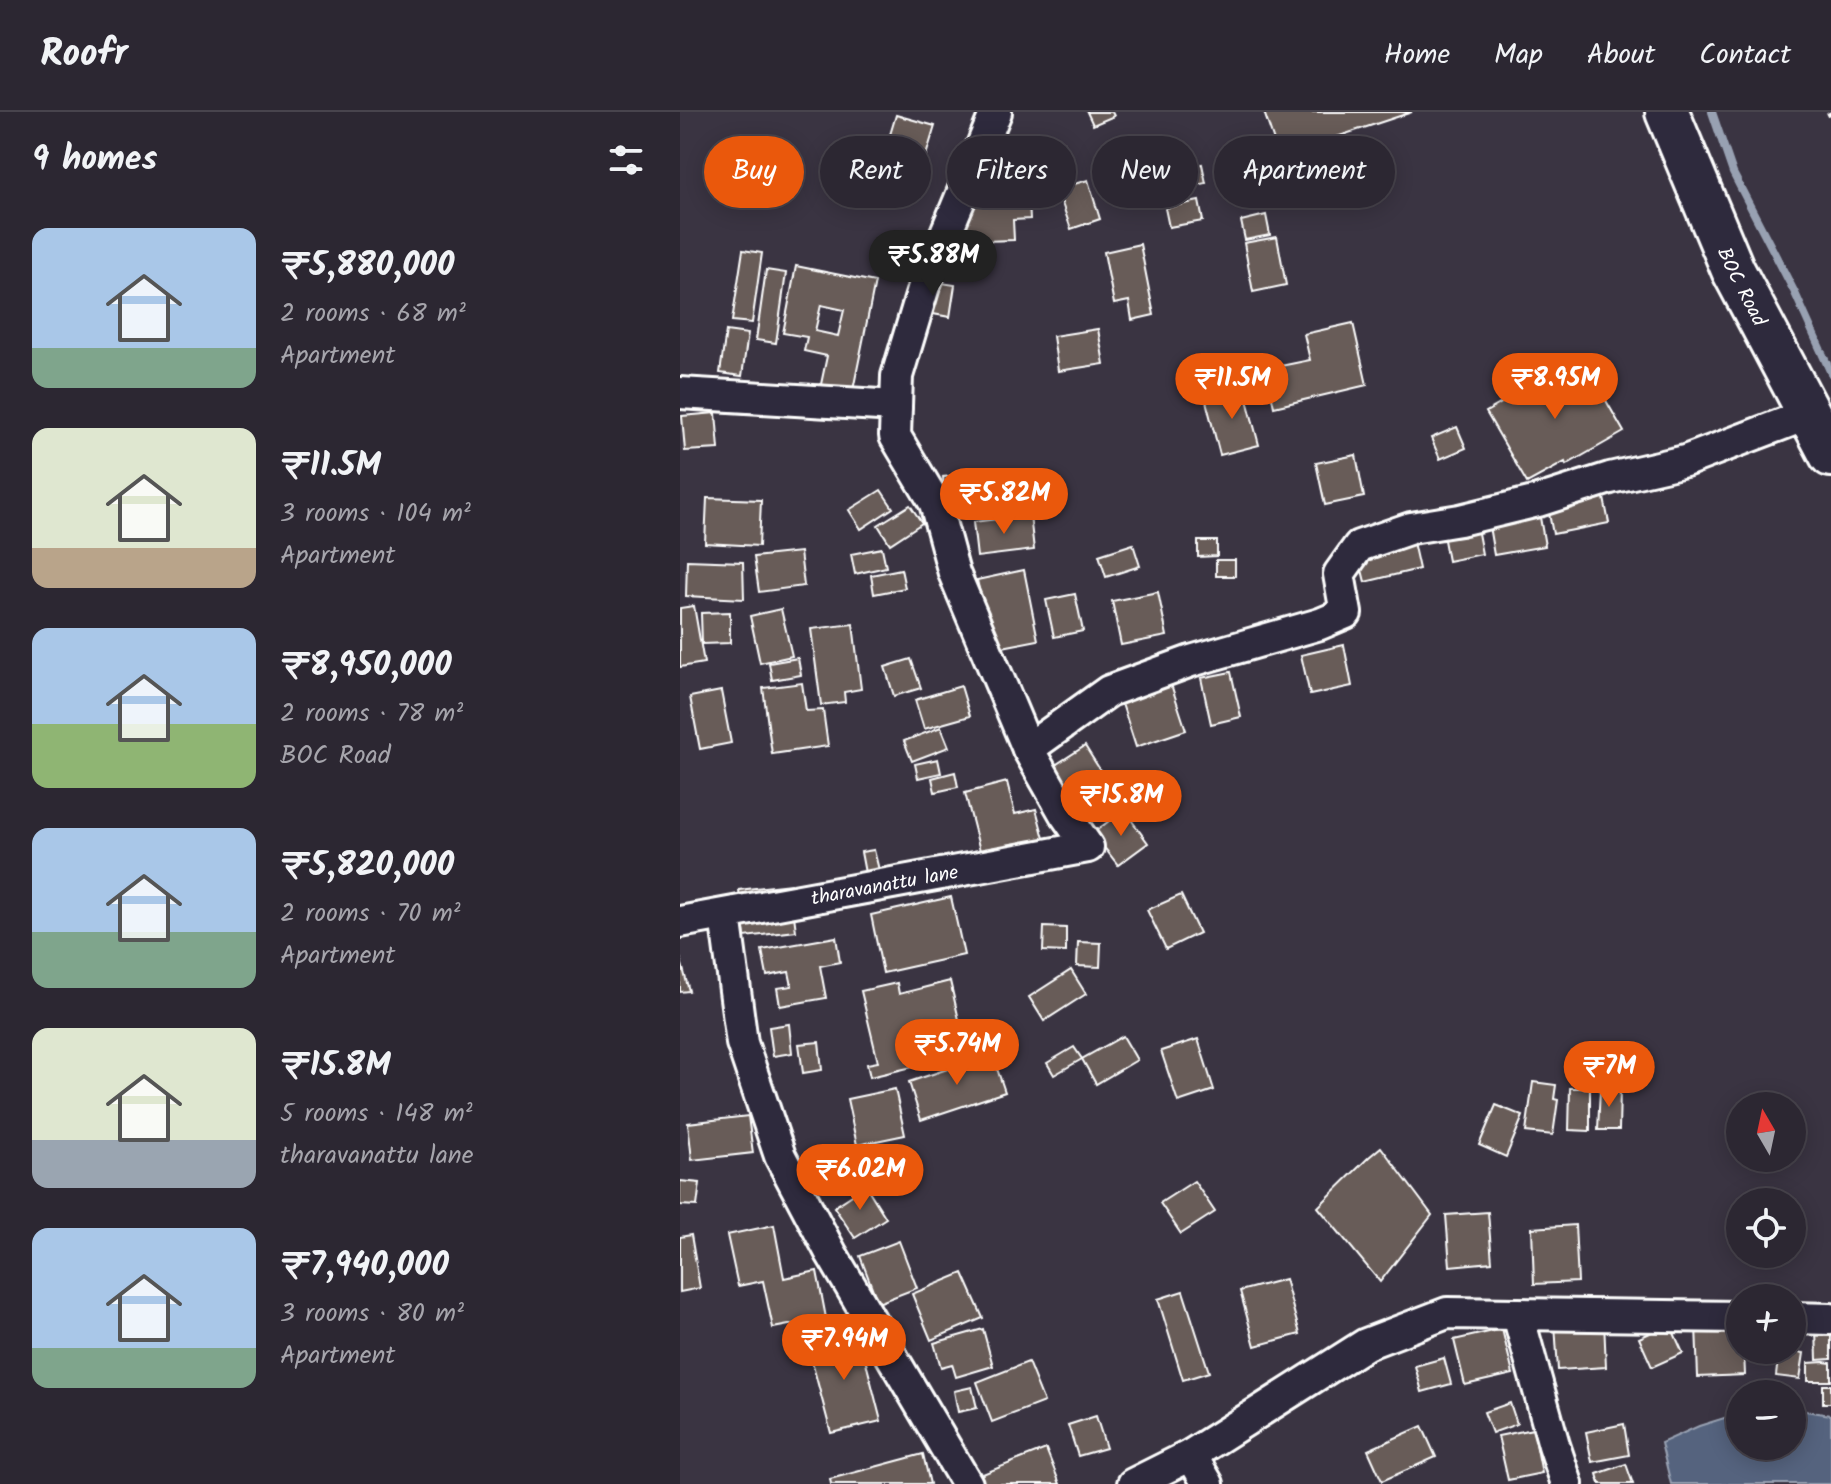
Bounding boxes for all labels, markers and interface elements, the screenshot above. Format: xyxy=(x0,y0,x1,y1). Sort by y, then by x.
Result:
text: Roofr xyxy=(40,25,128,85)
text: Home xyxy=(1384,33,1450,78)
text: Map xyxy=(1494,33,1543,78)
text: About xyxy=(1587,33,1655,78)
text: Contact xyxy=(1699,33,1791,78)
text: 9 homes xyxy=(32,133,157,187)
chip: Buy xyxy=(704,136,804,208)
chip: Rent xyxy=(820,136,931,208)
chip: Filters xyxy=(947,136,1076,208)
chip: New xyxy=(1092,136,1198,208)
chip: Apartment xyxy=(1214,136,1395,208)
icon: filters xyxy=(604,138,648,182)
pin: ₹5.88M xyxy=(868,230,998,298)
text: ₹5.88M xyxy=(887,235,979,277)
text: ₹5,880,000 xyxy=(280,239,455,293)
street label: BOC Road xyxy=(1707,243,1775,334)
icon: home xyxy=(96,260,192,356)
text: 2 rooms · 68 m² xyxy=(280,293,466,335)
text: Apartment xyxy=(280,335,395,377)
pin: ₹11.5M xyxy=(1167,353,1297,421)
pin: ₹8.95M xyxy=(1490,353,1620,421)
text: ₹11.5M xyxy=(1193,358,1271,400)
text: ₹8.95M xyxy=(1510,358,1600,400)
text: ₹11.5M xyxy=(280,439,381,493)
icon: home xyxy=(96,460,192,556)
pin: ₹5.82M xyxy=(939,468,1069,536)
text: ₹5.82M xyxy=(958,473,1050,515)
text: 3 rooms · 104 m² xyxy=(280,493,471,535)
text: Apartment xyxy=(280,535,395,577)
text: ₹8,950,000 xyxy=(280,639,452,693)
icon: home xyxy=(96,660,192,756)
text: 2 rooms · 78 m² xyxy=(280,693,463,735)
text: BOC Road xyxy=(280,735,391,777)
pin: ₹15.8M xyxy=(1056,770,1186,838)
text: ₹15.8M xyxy=(1079,775,1163,817)
text: ₹5,820,000 xyxy=(280,839,454,893)
street label: tharavanattu lane xyxy=(809,857,961,916)
icon: home xyxy=(96,860,192,956)
text: 2 rooms · 70 m² xyxy=(280,893,461,935)
text: Apartment xyxy=(280,935,395,977)
pin: ₹5.74M xyxy=(892,1019,1022,1087)
text: ₹5.74M xyxy=(913,1024,1001,1066)
text: ₹15.8M xyxy=(280,1039,391,1093)
pin: ₹7M xyxy=(1570,1041,1648,1109)
text: ₹7M xyxy=(1582,1046,1636,1088)
icon: home xyxy=(96,1060,192,1156)
north arrow xyxy=(1726,1092,1806,1172)
map controls xyxy=(1726,1092,1806,1460)
text: 5 rooms · 148 m² xyxy=(280,1093,473,1135)
text: tharavanattu lane xyxy=(280,1135,473,1177)
pin: ₹6.02M xyxy=(795,1144,925,1212)
text: ₹6.02M xyxy=(814,1149,906,1191)
button: locate xyxy=(1726,1188,1806,1268)
text: ₹7,940,000 xyxy=(280,1239,449,1293)
icon: home xyxy=(96,1260,192,1356)
button: + xyxy=(1726,1284,1806,1364)
text: 3 rooms · 80 m² xyxy=(280,1293,464,1335)
pin: ₹7.94M xyxy=(779,1314,909,1382)
text: ₹7.94M xyxy=(800,1319,888,1361)
text: Apartment xyxy=(280,1335,395,1377)
button: − xyxy=(1726,1380,1806,1460)

